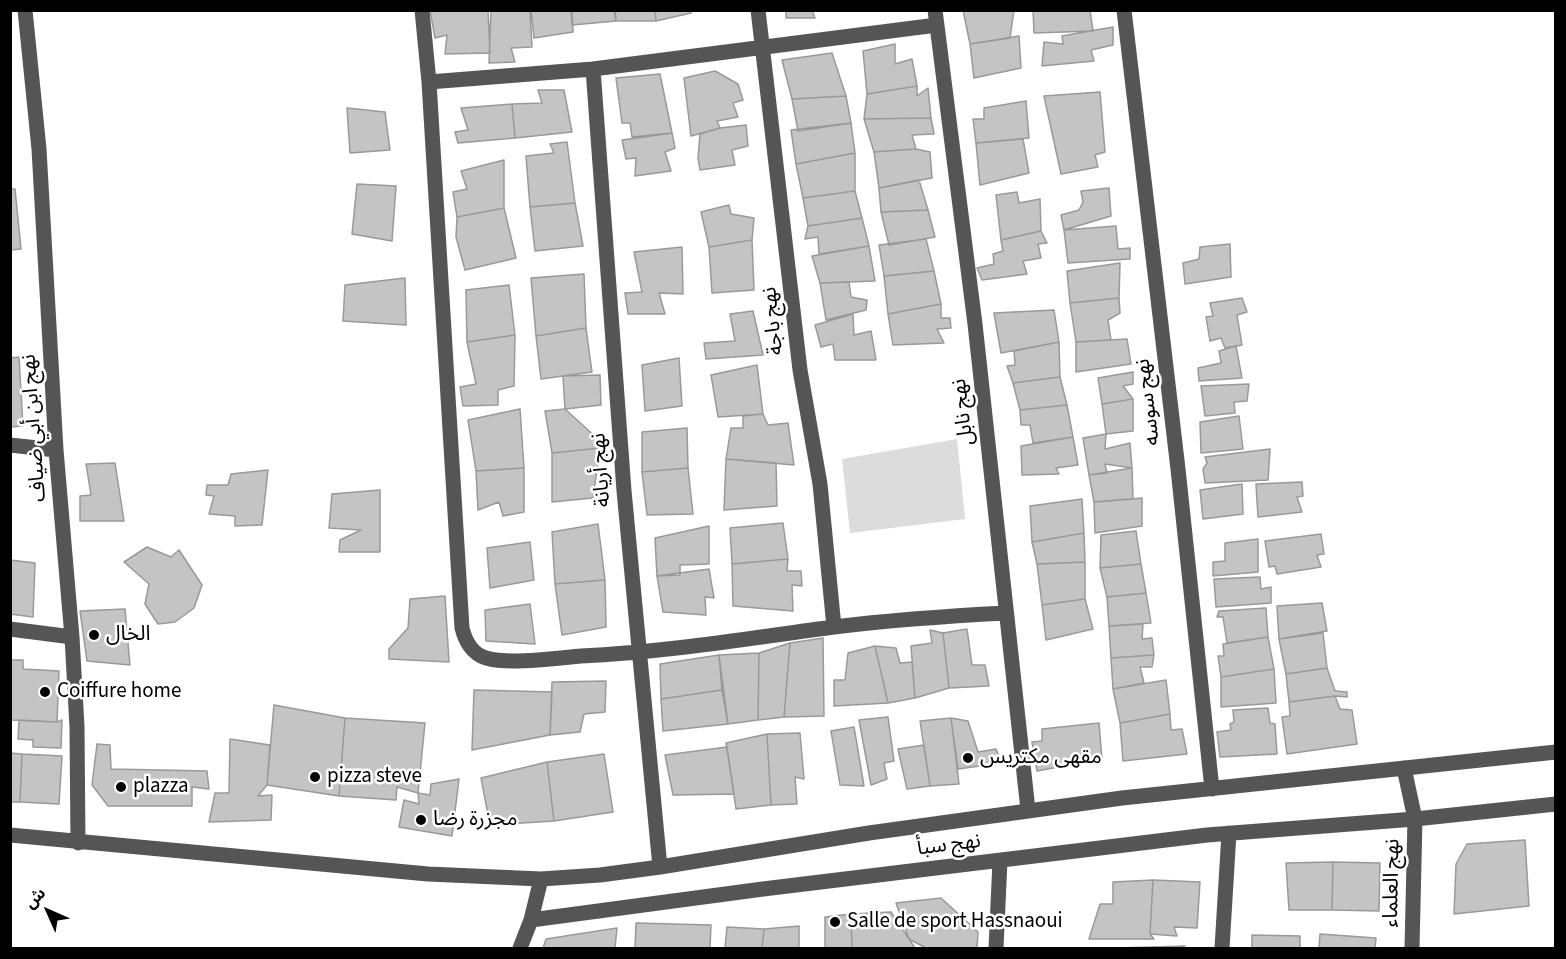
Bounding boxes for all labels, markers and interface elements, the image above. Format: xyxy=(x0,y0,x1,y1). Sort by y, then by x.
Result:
street label: نهج باجة xyxy=(758,286,790,356)
street label: نهج ابن أبي ضياف xyxy=(17,353,53,503)
street label: نهج سوسه xyxy=(1131,357,1167,447)
street label: نهج نابل xyxy=(947,377,981,447)
street label: نهج أريانة xyxy=(587,432,617,508)
place label: الخال xyxy=(106,622,151,648)
marker: الخال xyxy=(87,628,101,642)
place label: Coiffure home xyxy=(57,679,181,705)
marker: Coiffure home xyxy=(38,685,52,699)
place label: مقهى مكتريس xyxy=(980,745,1102,771)
marker: مقهى مكتريس xyxy=(961,751,975,765)
place label: pizza steve xyxy=(327,764,422,790)
marker: pizza steve xyxy=(308,770,322,784)
place label: plazza xyxy=(133,774,189,800)
marker: plazza xyxy=(114,780,128,794)
place label: مجزرة رضا xyxy=(433,807,517,833)
marker: مجزرة رضا xyxy=(414,813,428,827)
street label: نهج سبأ xyxy=(916,830,982,862)
street label: نهج العلماء xyxy=(1380,838,1406,928)
north arrow xyxy=(18,881,78,941)
text: ش xyxy=(20,883,51,914)
place label: Salle de sport Hassnaoui xyxy=(847,909,1063,935)
marker: Salle de sport Hassnaoui xyxy=(828,915,842,929)

